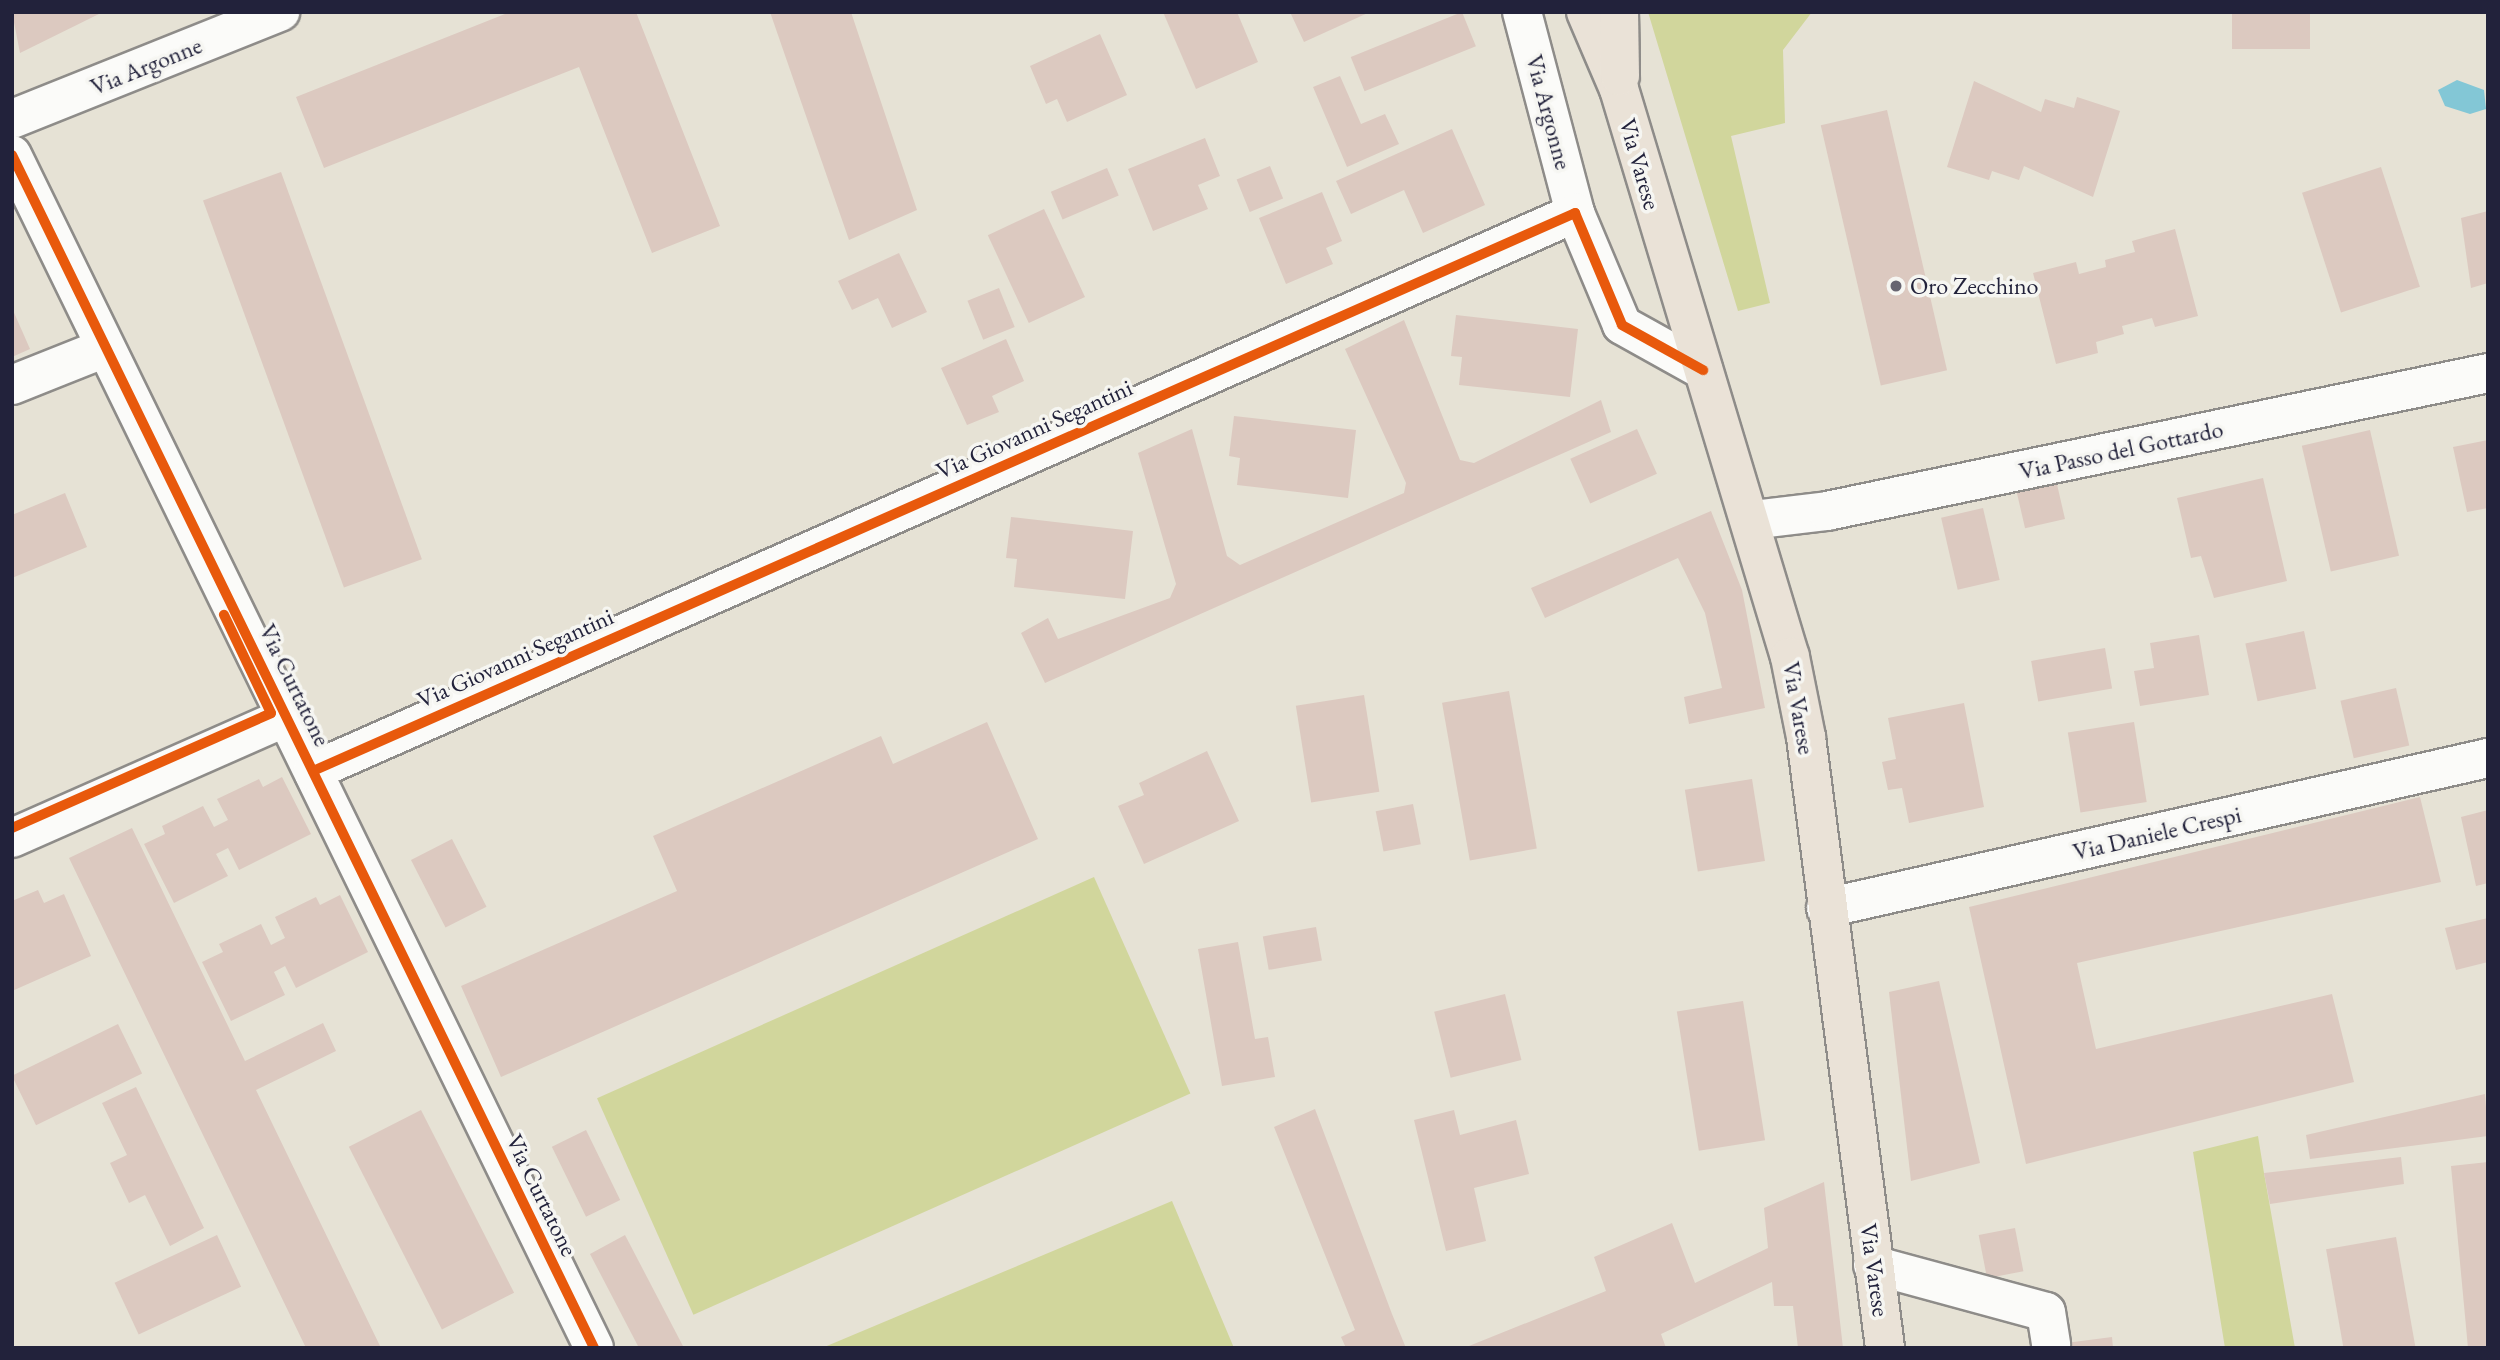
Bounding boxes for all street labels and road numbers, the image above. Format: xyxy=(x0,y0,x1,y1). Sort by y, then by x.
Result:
street label: Via Argonne xyxy=(86,31,206,101)
street label: Via Argonne xyxy=(1520,51,1578,173)
street label: Via Varese xyxy=(1613,115,1667,213)
street label: Via Giovanni Segantini xyxy=(931,373,1137,485)
street label: Via Passo del Gottardo xyxy=(2016,414,2226,486)
street label: Via Giovanni Segantini xyxy=(412,602,618,714)
street label: Via Curtatone xyxy=(253,619,337,751)
street label: Via Varese xyxy=(1777,659,1821,757)
street label: Via Daniele Crespi xyxy=(2070,800,2244,866)
street label: Via Curtatone xyxy=(500,1129,584,1261)
street label: Via Varese xyxy=(1854,1222,1896,1318)

